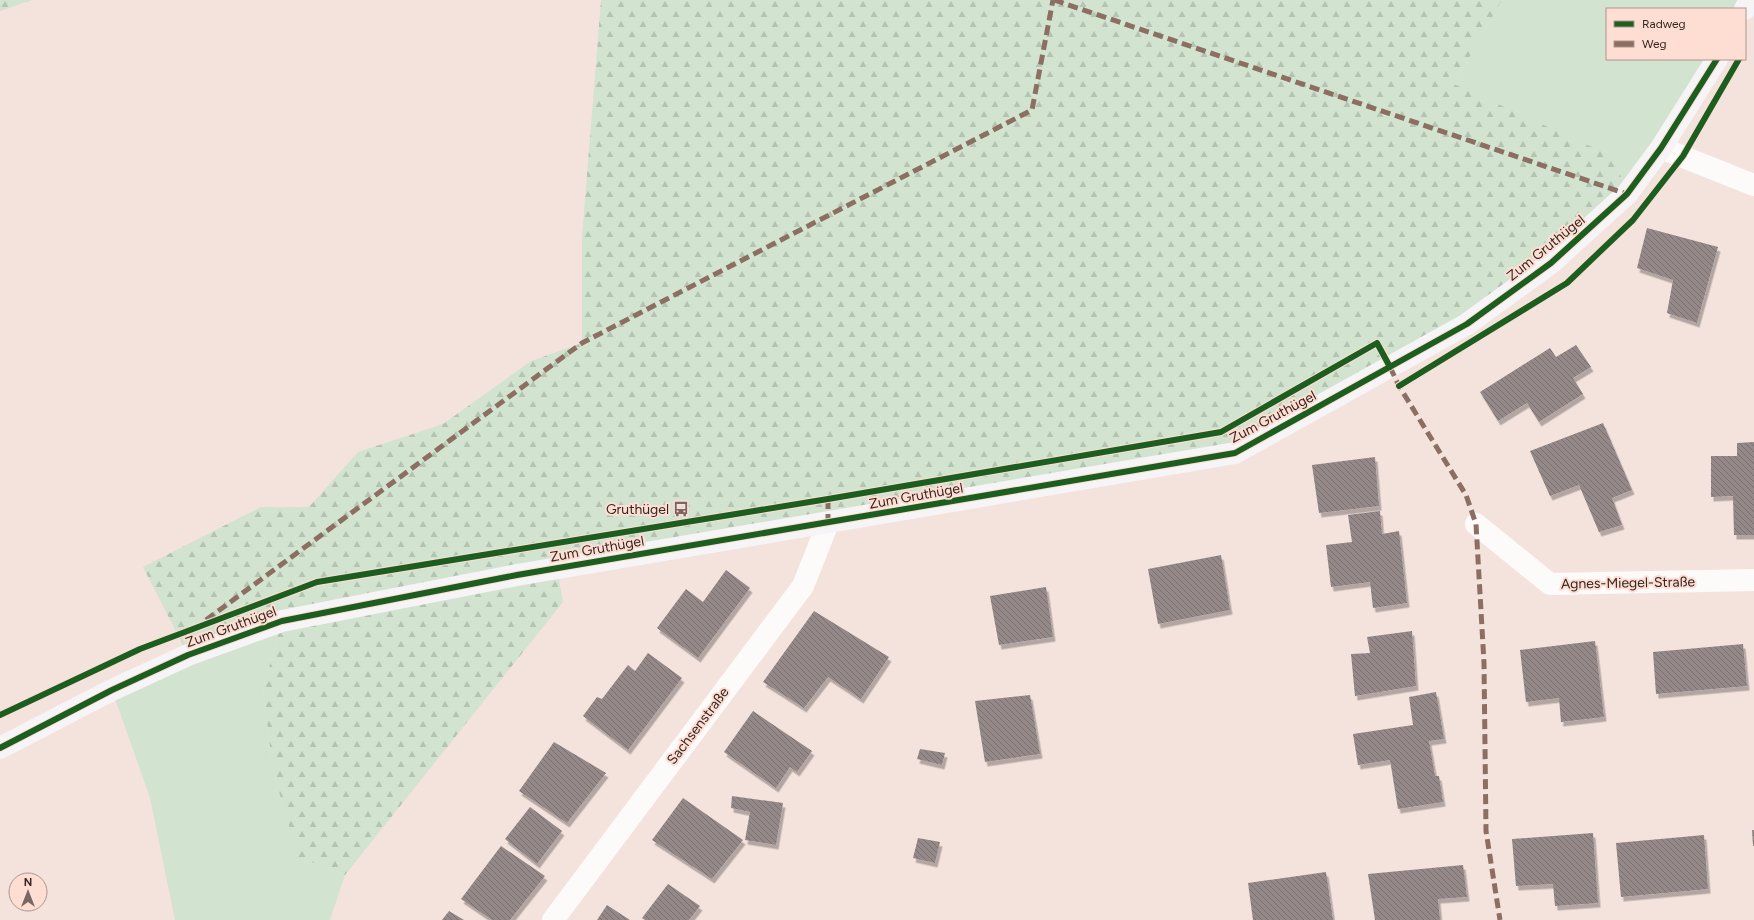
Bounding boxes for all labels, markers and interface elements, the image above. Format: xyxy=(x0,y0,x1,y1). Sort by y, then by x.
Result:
legend xyxy=(1606,8,1746,60)
text: Radweg xyxy=(1642,17,1686,31)
text: Weg xyxy=(1642,37,1667,51)
street label: Zum Gruthügel xyxy=(1504,211,1588,285)
street label: Zum Gruthügel xyxy=(1227,387,1319,447)
street label: Zum Gruthügel xyxy=(868,479,964,513)
bus stop icon: Gruthügel xyxy=(672,500,690,518)
place label: Gruthügel xyxy=(606,501,669,518)
street label: Zum Gruthügel xyxy=(549,532,645,566)
street label: Agnes-Miegel-Straße xyxy=(1561,573,1696,593)
street label: Zum Gruthügel xyxy=(183,603,279,651)
street label: Sachsenstraße xyxy=(663,684,733,768)
north arrow xyxy=(8,872,48,912)
text: N xyxy=(24,876,32,889)

